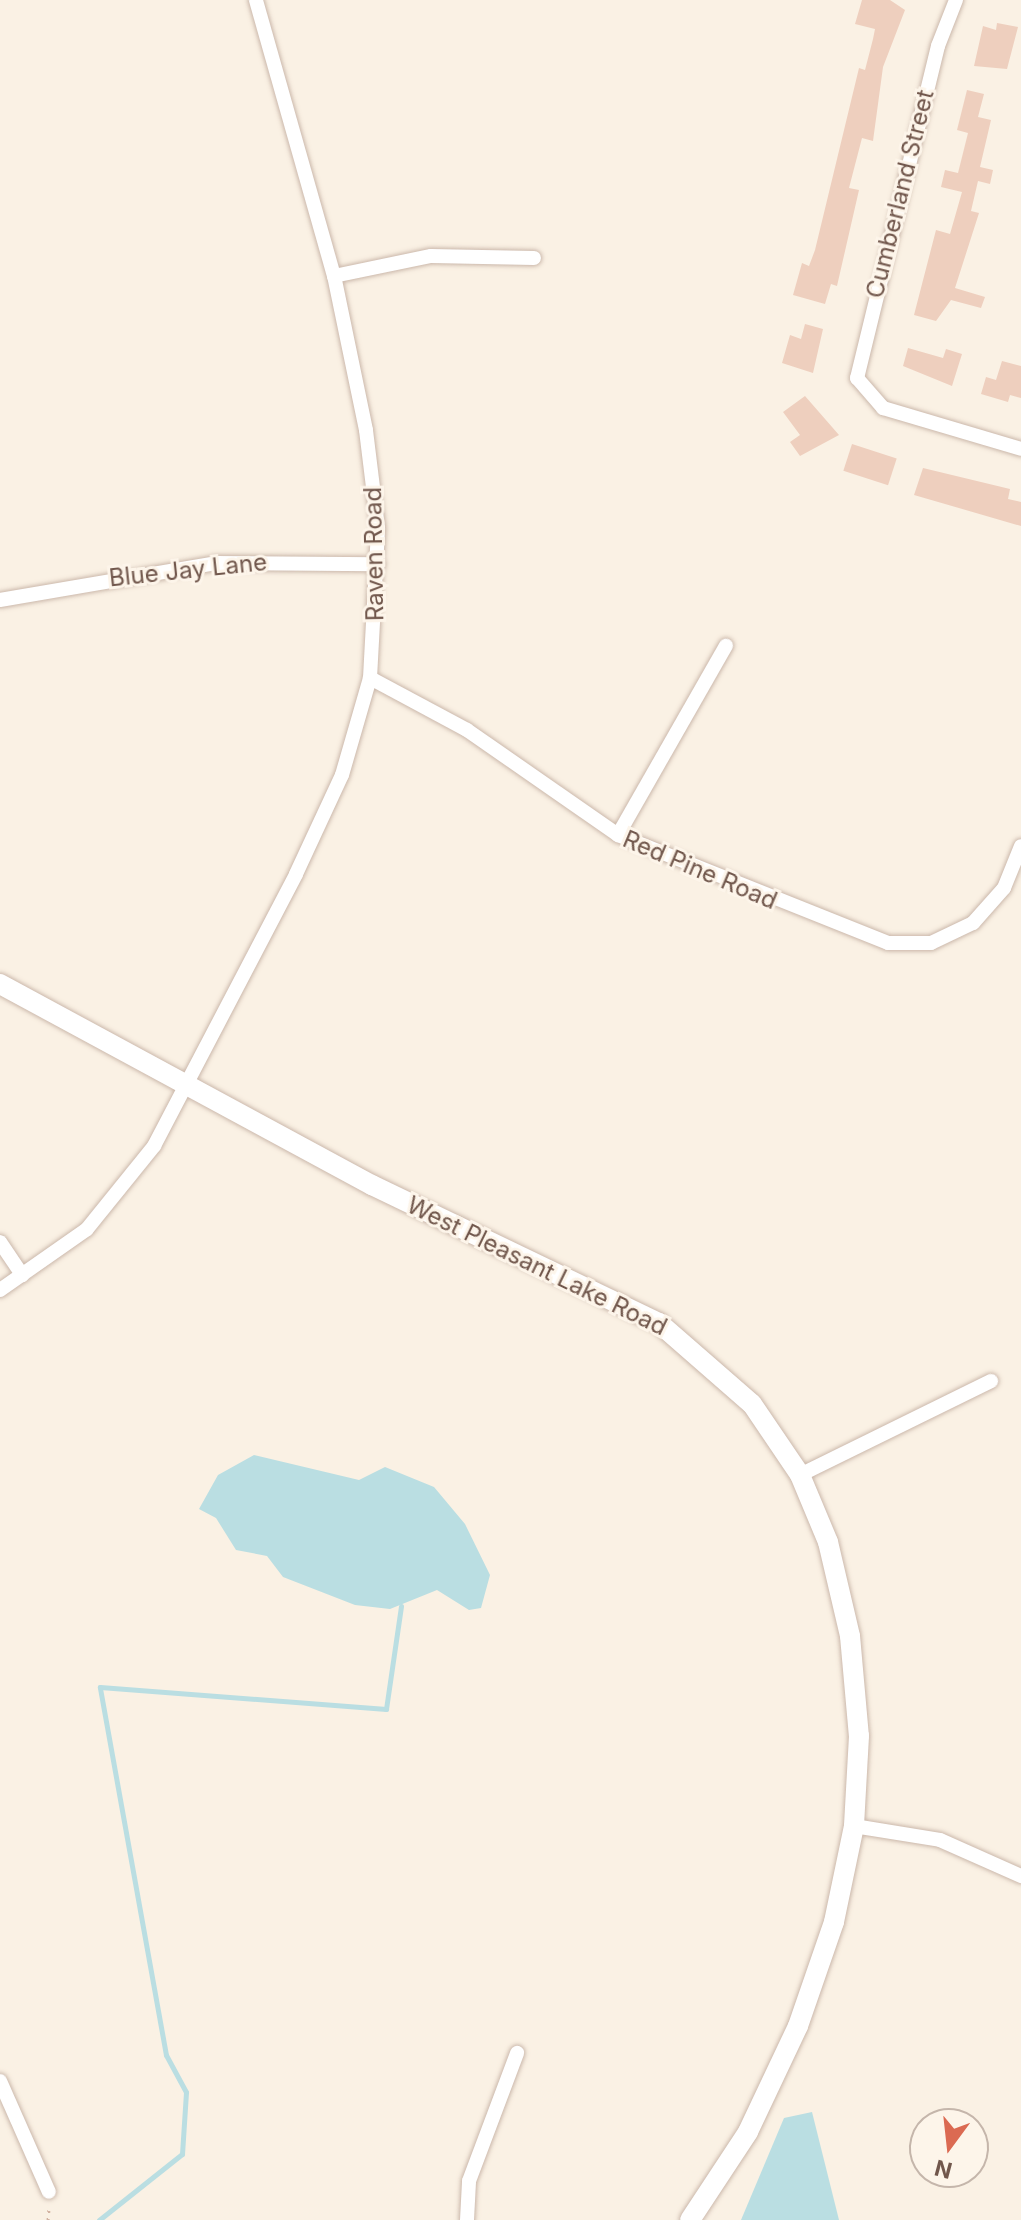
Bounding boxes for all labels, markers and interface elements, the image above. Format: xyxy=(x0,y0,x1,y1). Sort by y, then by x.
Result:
street label: Cumberland Street xyxy=(860,87,940,301)
street label: Raven Road xyxy=(358,487,390,621)
street label: Blue Jay Lane xyxy=(108,547,268,593)
street label: Red Pine Road xyxy=(619,825,781,915)
street label: West Pleasant Lake Road xyxy=(402,1190,672,1342)
north arrow xyxy=(909,2108,989,2188)
text: N xyxy=(932,2155,955,2184)

